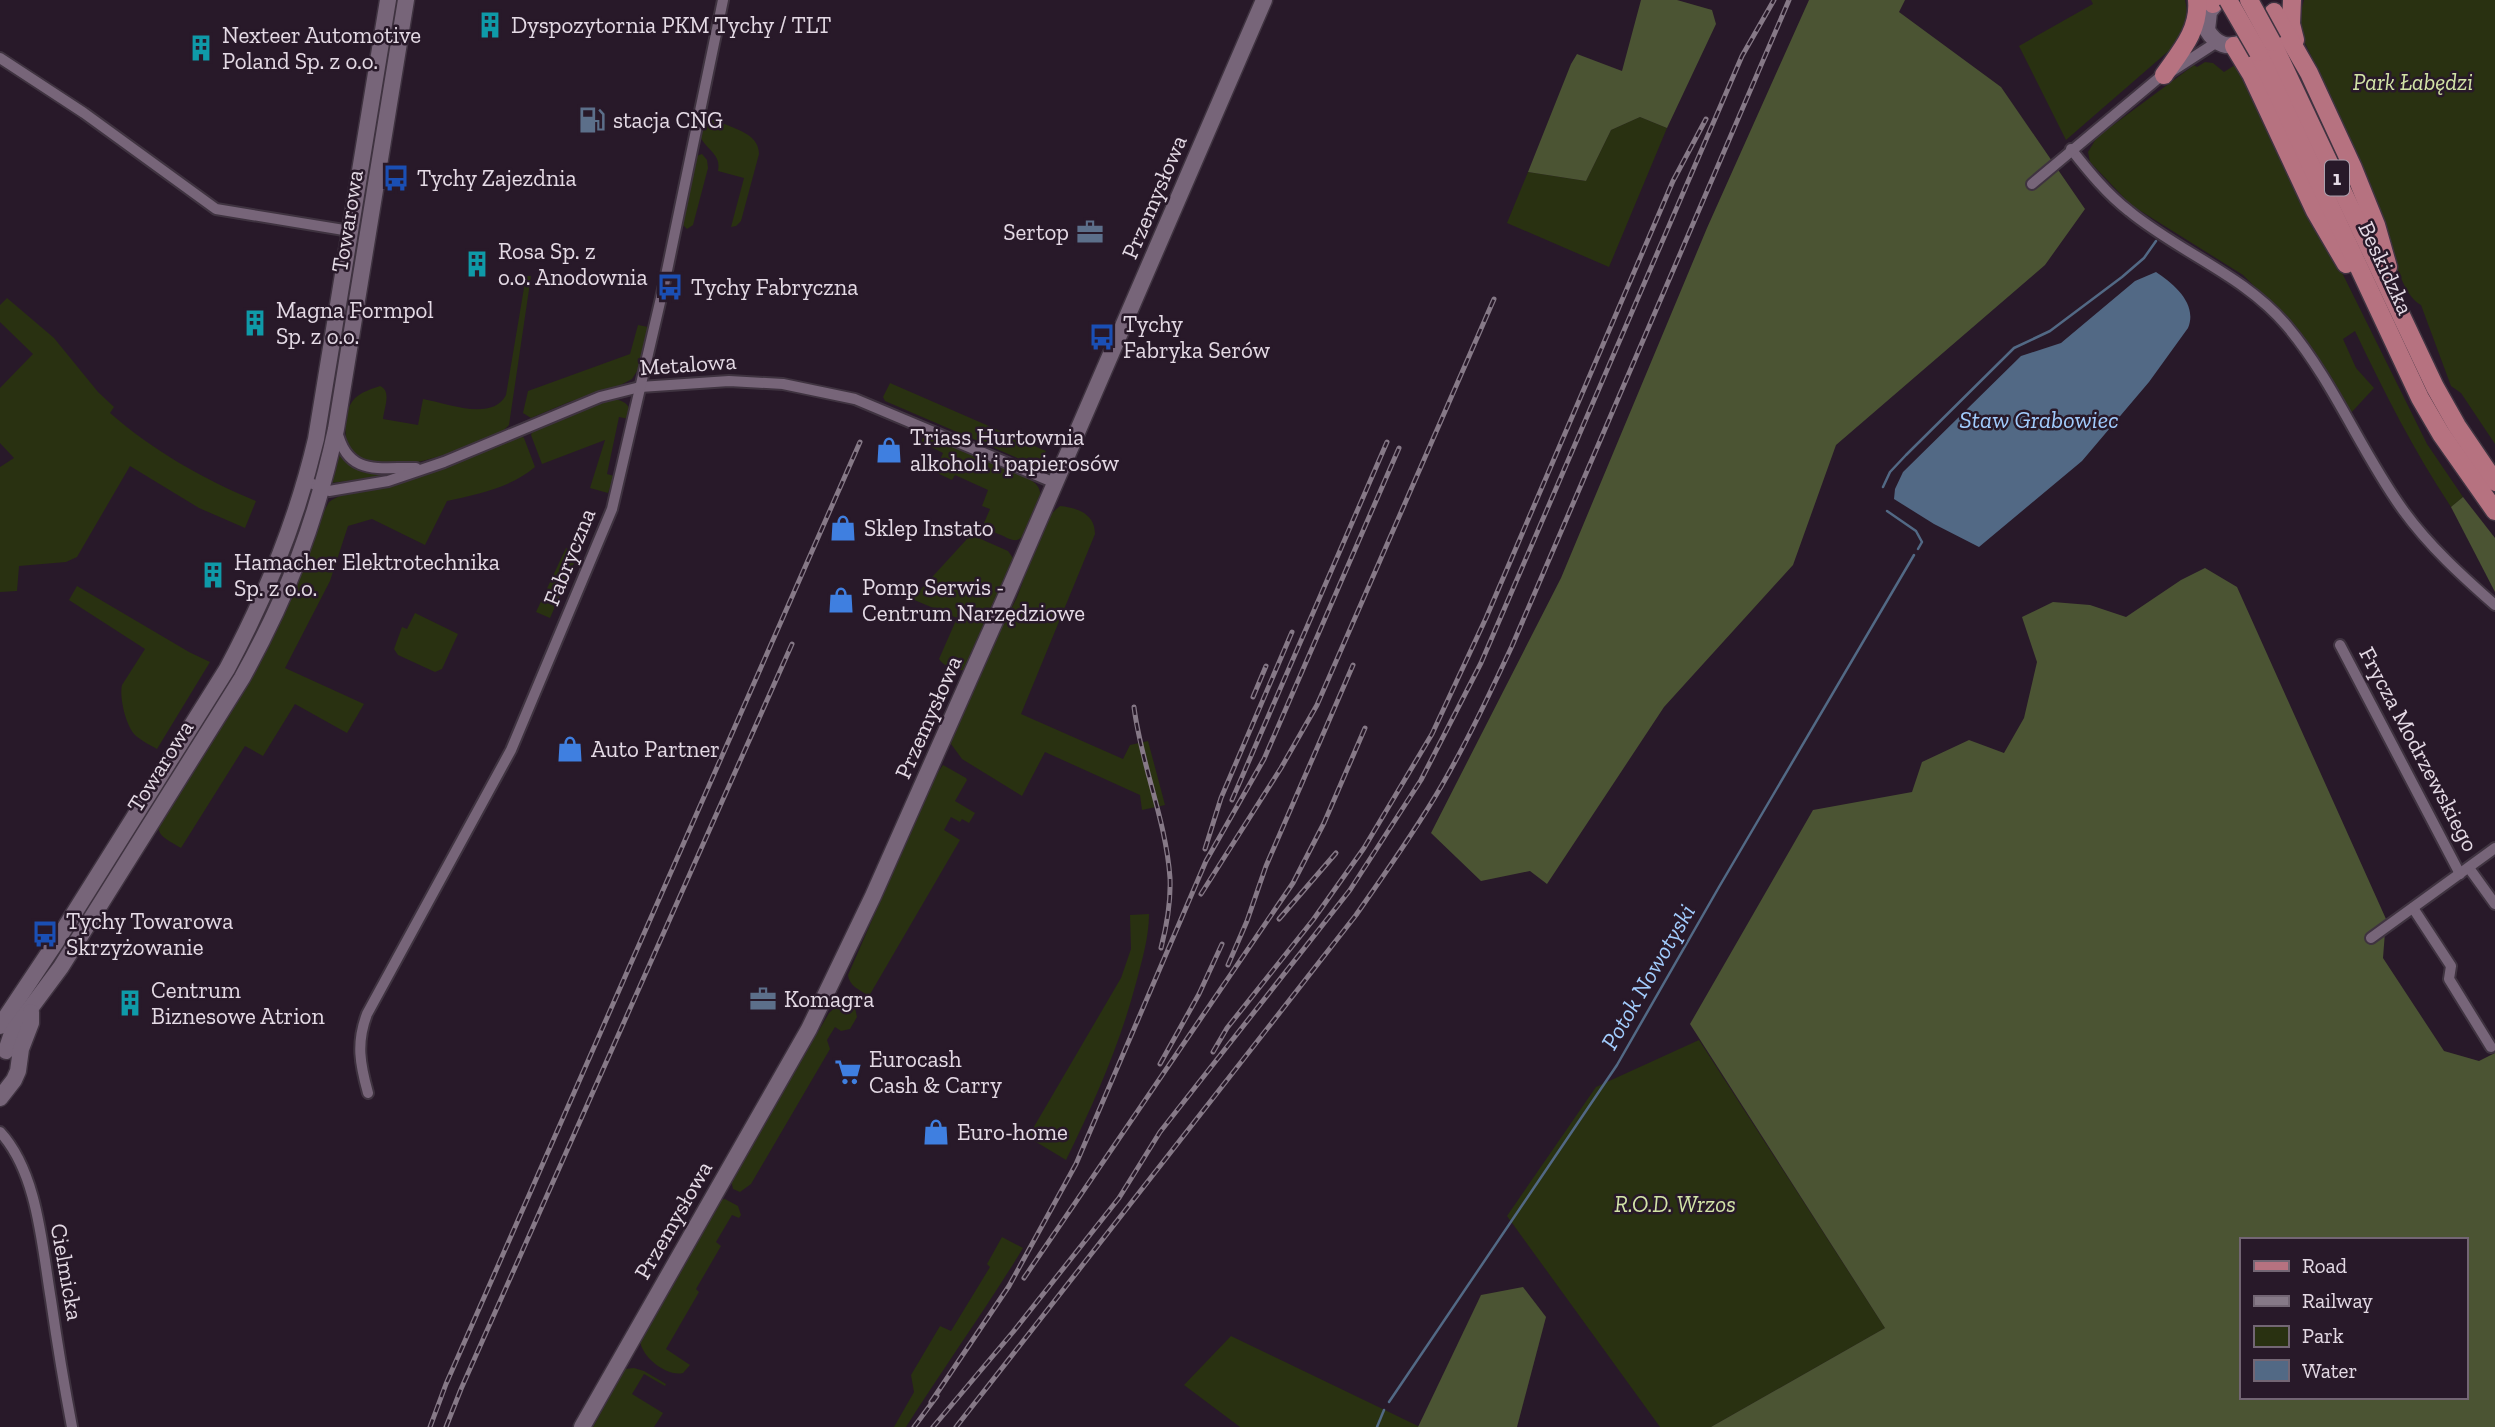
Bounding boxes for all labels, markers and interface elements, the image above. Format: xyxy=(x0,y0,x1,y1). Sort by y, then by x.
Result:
building icon: Dyspozytornia PKM Tychy / TLT xyxy=(475,10,505,40)
place label: Dyspozytornia PKM Tychy / TLT xyxy=(511,11,831,39)
place label: Nexteer Automotive Poland Sp. z o.o. xyxy=(222,21,421,75)
building icon: Nexteer Automotive Poland Sp. z o.o. xyxy=(186,33,216,63)
park label: Park Łabędzi xyxy=(2353,68,2473,96)
fuel station icon: stacja CNG xyxy=(577,105,607,135)
place label: stacja CNG xyxy=(613,106,723,134)
street label: Przemysłowa xyxy=(1115,131,1193,263)
road number: 1 xyxy=(2325,160,2349,196)
bus stop icon: Tychy Zajezdnia xyxy=(381,163,411,193)
place label: Tychy Zajezdnia xyxy=(417,164,577,192)
street label: Towarowa xyxy=(325,168,369,274)
office icon: Sertop xyxy=(1075,217,1105,247)
street label: Beskidzka xyxy=(2352,217,2420,319)
place label: Sertop xyxy=(1003,218,1069,246)
place label: Rosa Sp. z o.o. Anodownia xyxy=(498,237,648,291)
building icon: Rosa Sp. z o.o. Anodownia xyxy=(462,249,492,279)
bus stop icon: Tychy Fabryczna xyxy=(655,272,685,302)
place label: Tychy Fabryczna xyxy=(691,273,858,301)
place label: Magna Formpol Sp. z o.o. xyxy=(276,296,434,350)
building icon: Magna Formpol Sp. z o.o. xyxy=(240,308,270,338)
place label: Tychy Fabryka Serów xyxy=(1123,310,1271,364)
bus stop icon: Tychy Fabryka Serów xyxy=(1087,322,1117,352)
street label: Metalowa xyxy=(639,347,737,381)
water label: Staw Grabowiec xyxy=(1959,405,2119,434)
place label: Triass Hurtownia alkoholi i papierosów xyxy=(910,423,1119,477)
shop icon: Triass Hurtownia alkoholi i papierosów xyxy=(874,435,904,465)
street label: Fabryczna xyxy=(537,504,601,610)
shop icon: Sklep Instato xyxy=(828,513,858,543)
place label: Sklep Instato xyxy=(864,514,994,542)
place label: Hamacher Elektrotechnika Sp. z o.o. xyxy=(234,548,500,602)
building icon: Hamacher Elektrotechnika Sp. z o.o. xyxy=(198,560,228,590)
place label: Pomp Serwis - Centrum Narzędziowe xyxy=(862,573,1085,627)
shop icon: Pomp Serwis - Centrum Narzędziowe xyxy=(826,585,856,615)
street label: Frycza Modrzewskiego xyxy=(2353,642,2485,856)
street label: Przemysłowa xyxy=(888,651,968,783)
street label: Towarowa xyxy=(121,715,199,817)
shop icon: Auto Partner xyxy=(555,734,585,764)
place label: Auto Partner xyxy=(591,735,720,763)
water label: Potok Nowotyski xyxy=(1594,899,1701,1055)
place label: Tychy Towarowa Skrzyżowanie xyxy=(66,907,233,961)
bus stop icon: Tychy Towarowa Skrzyżowanie xyxy=(30,919,60,949)
place label: Centrum Biznesowe Atrion xyxy=(151,976,325,1030)
office icon: Komagra xyxy=(748,984,778,1014)
place label: Komagra xyxy=(784,985,874,1013)
building icon: Centrum Biznesowe Atrion xyxy=(115,988,145,1018)
place label: Eurocash Cash & Carry xyxy=(869,1045,1002,1099)
supermarket icon: Eurocash Cash & Carry xyxy=(833,1057,863,1087)
shop icon: Euro-home xyxy=(921,1117,951,1147)
place label: Euro-home xyxy=(957,1118,1068,1146)
street label: Przemysłowa xyxy=(628,1156,718,1284)
park label: R.O.D. Wrzos xyxy=(1614,1190,1736,1218)
street label: Cielmicka xyxy=(45,1221,89,1323)
legend xyxy=(2240,1238,2467,1399)
text: Road xyxy=(2302,1253,2348,1278)
text: Railway xyxy=(2302,1288,2373,1313)
text: Park xyxy=(2302,1323,2344,1348)
text: Water xyxy=(2302,1358,2357,1383)

